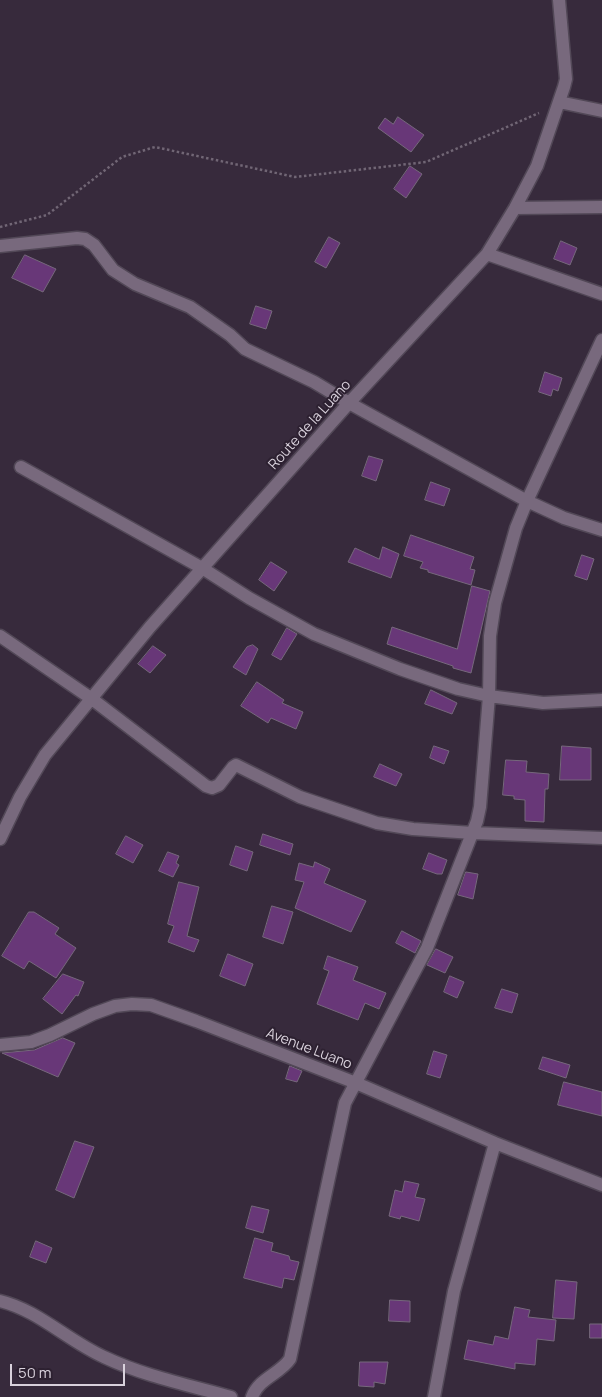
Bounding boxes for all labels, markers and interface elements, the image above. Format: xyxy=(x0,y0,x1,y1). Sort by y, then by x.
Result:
street label: Route de la Luano xyxy=(265,377,355,473)
street label: Avenue Luano xyxy=(264,1025,354,1073)
scale bar xyxy=(12,1354,128,1386)
text: 50 m xyxy=(18,1362,52,1383)

